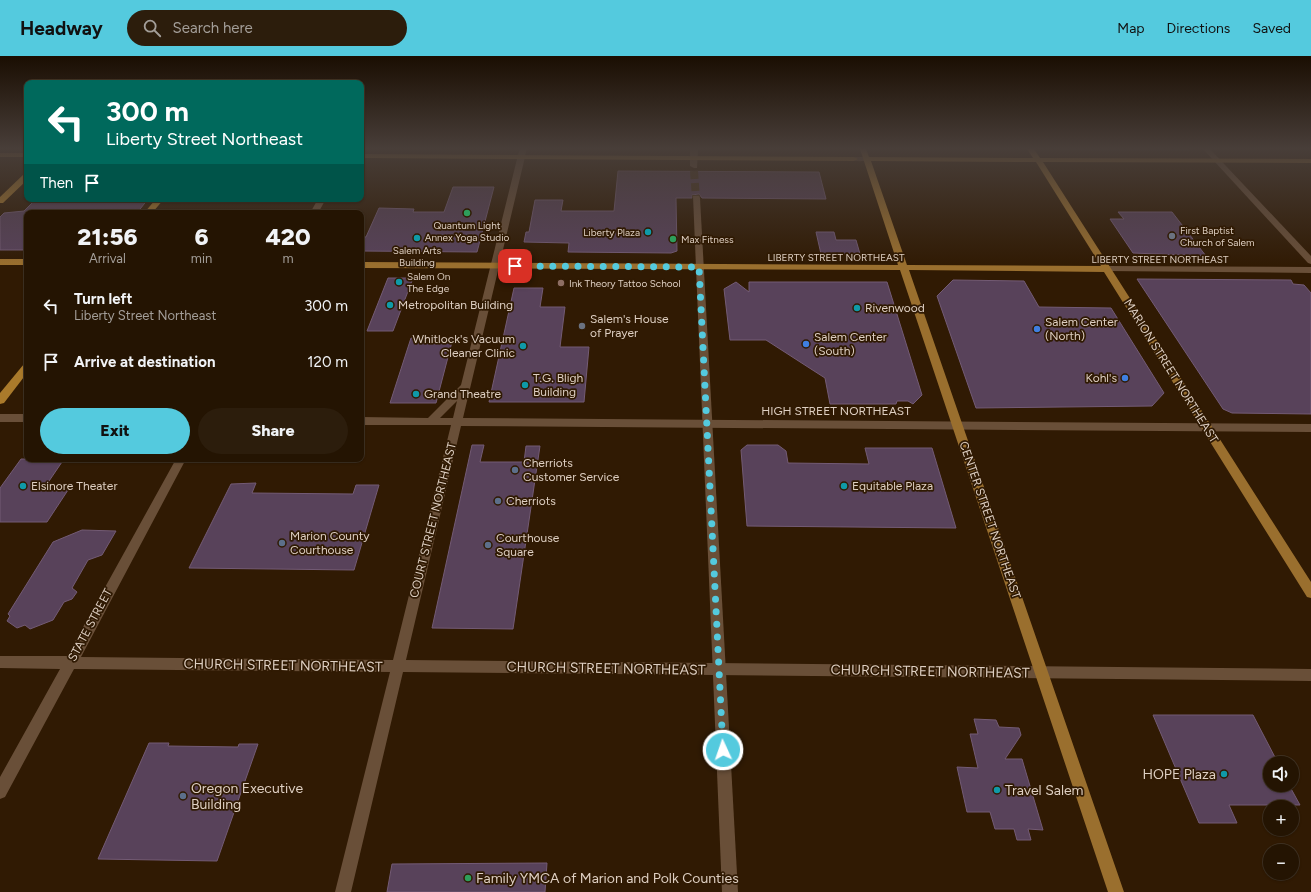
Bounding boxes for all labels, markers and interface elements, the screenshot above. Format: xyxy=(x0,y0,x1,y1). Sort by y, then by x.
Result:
search box xyxy=(127,10,407,46)
text: Headway xyxy=(20,17,103,40)
icon: search xyxy=(141,17,163,39)
text: Search here xyxy=(173,19,253,37)
text: Map xyxy=(1117,20,1145,37)
text: Directions xyxy=(1167,20,1230,37)
text: Saved xyxy=(1252,20,1291,37)
text: 300 m xyxy=(106,94,189,128)
icon: left xyxy=(40,96,92,148)
text: Liberty Street Northeast xyxy=(106,128,303,150)
icon: arrive xyxy=(81,172,103,194)
text: Then xyxy=(40,174,73,192)
marker: Quantum Light Annex Yoga Studio xyxy=(462,208,472,218)
place label: Quantum Light Annex Yoga Studio xyxy=(425,219,510,244)
text: 21:56 xyxy=(77,222,138,251)
text: 6 xyxy=(194,222,209,251)
text: 420 xyxy=(266,222,311,251)
place label: First Baptist Church of Salem xyxy=(1180,224,1255,249)
place label: Liberty Plaza xyxy=(583,226,640,239)
marker: Liberty Plaza xyxy=(643,227,653,237)
marker: First Baptist Church of Salem xyxy=(1167,231,1177,241)
marker: Salem Arts Building xyxy=(412,233,422,243)
place label: Max Fitness xyxy=(681,233,734,246)
marker: Max Fitness xyxy=(668,234,678,244)
place label: Salem Arts Building xyxy=(393,244,442,269)
pin xyxy=(498,249,532,283)
text: Arrival xyxy=(89,251,126,266)
text: min xyxy=(191,251,212,266)
text: m xyxy=(283,251,294,266)
street label: LIBERTY STREET NORTHEAST xyxy=(767,251,905,264)
street label: LIBERTY STREET NORTHEAST xyxy=(1091,253,1229,266)
icon: arrive xyxy=(504,255,526,277)
place label: Salem On The Edge xyxy=(407,270,451,295)
marker: Salem On The Edge xyxy=(394,277,404,287)
place label: Ink Theory Tattoo School xyxy=(569,277,681,290)
marker: Ink Theory Tattoo School xyxy=(556,278,566,288)
text: Turn left xyxy=(74,290,132,308)
icon: left xyxy=(40,295,62,317)
text: 300 m xyxy=(304,297,348,315)
street label: MARION STREET NORTHEAST xyxy=(1121,297,1221,446)
place label: Metropolitan Building xyxy=(398,298,513,312)
marker: Metropolitan Building xyxy=(385,300,395,310)
place label: Rivenwood xyxy=(865,301,925,315)
marker: Rivenwood xyxy=(852,303,862,313)
text: Liberty Street Northeast xyxy=(74,308,216,323)
place label: Salem's House of Prayer xyxy=(590,312,669,340)
place label: Salem Center (North) xyxy=(1045,315,1118,343)
marker: Salem's House of Prayer xyxy=(577,321,587,331)
marker: Salem Center (North) xyxy=(1032,324,1042,334)
place label: Salem Center (South) xyxy=(814,330,887,358)
place label: Whitlock's Vacuum Cleaner Clinic xyxy=(413,332,516,360)
marker: Salem Center (South) xyxy=(801,339,811,349)
marker: Whitlock's Vacuum Cleaner Clinic xyxy=(518,341,528,351)
icon: arrive xyxy=(40,351,62,373)
text: Arrive at destination xyxy=(74,353,215,371)
text: 120 m xyxy=(307,353,348,371)
place label: T.G. Bligh Building xyxy=(533,371,584,399)
place label: Kohl's xyxy=(1085,371,1117,385)
marker: Kohl's xyxy=(1120,373,1130,383)
marker: T.G. Bligh Building xyxy=(520,380,530,390)
place label: Grand Theatre xyxy=(424,387,502,401)
marker: Grand Theatre xyxy=(411,389,421,399)
street label: HIGH STREET NORTHEAST xyxy=(761,404,911,418)
button: Exit xyxy=(40,408,190,454)
button: Share xyxy=(198,408,348,454)
street label: CENTER STREET NORTHEAST xyxy=(956,439,1024,601)
street label: COURT STREET NORTHEAST xyxy=(407,440,459,599)
place label: Cherriots Customer Service xyxy=(523,456,620,484)
marker: Cherriots Customer Service xyxy=(510,465,520,475)
place label: Elsinore Theater xyxy=(31,479,117,493)
place label: Equitable Plaza xyxy=(852,479,933,493)
marker: Elsinore Theater xyxy=(18,481,28,491)
marker: Equitable Plaza xyxy=(839,481,849,491)
place label: Cherriots xyxy=(506,494,556,508)
marker: Cherriots xyxy=(493,496,503,506)
place label: Marion County Courthouse xyxy=(290,529,370,557)
place label: Courthouse Square xyxy=(496,531,560,559)
marker: Marion County Courthouse xyxy=(277,538,287,548)
marker: Courthouse Square xyxy=(483,540,493,550)
street label: STATE STREET xyxy=(65,586,115,664)
street label: CHURCH STREET NORTHEAST xyxy=(183,655,383,676)
street label: CHURCH STREET NORTHEAST xyxy=(506,658,706,679)
street label: CHURCH STREET NORTHEAST xyxy=(830,661,1030,682)
position arrow xyxy=(702,729,744,771)
map controls xyxy=(1263,756,1299,880)
button: sound xyxy=(1263,756,1299,792)
place label: HOPE Plaza xyxy=(1142,766,1216,783)
marker: HOPE Plaza xyxy=(1219,769,1229,779)
place label: Oregon Executive Building xyxy=(191,780,303,813)
place label: Travel Salem xyxy=(1005,782,1084,799)
marker: Travel Salem xyxy=(992,785,1002,795)
marker: Oregon Executive Building xyxy=(178,791,188,801)
button: + xyxy=(1263,800,1299,836)
button: − xyxy=(1263,844,1299,880)
place label: Family YMCA of Marion and Polk Counties xyxy=(476,870,739,887)
marker: Family YMCA of Marion and Polk Counties xyxy=(463,873,473,883)

